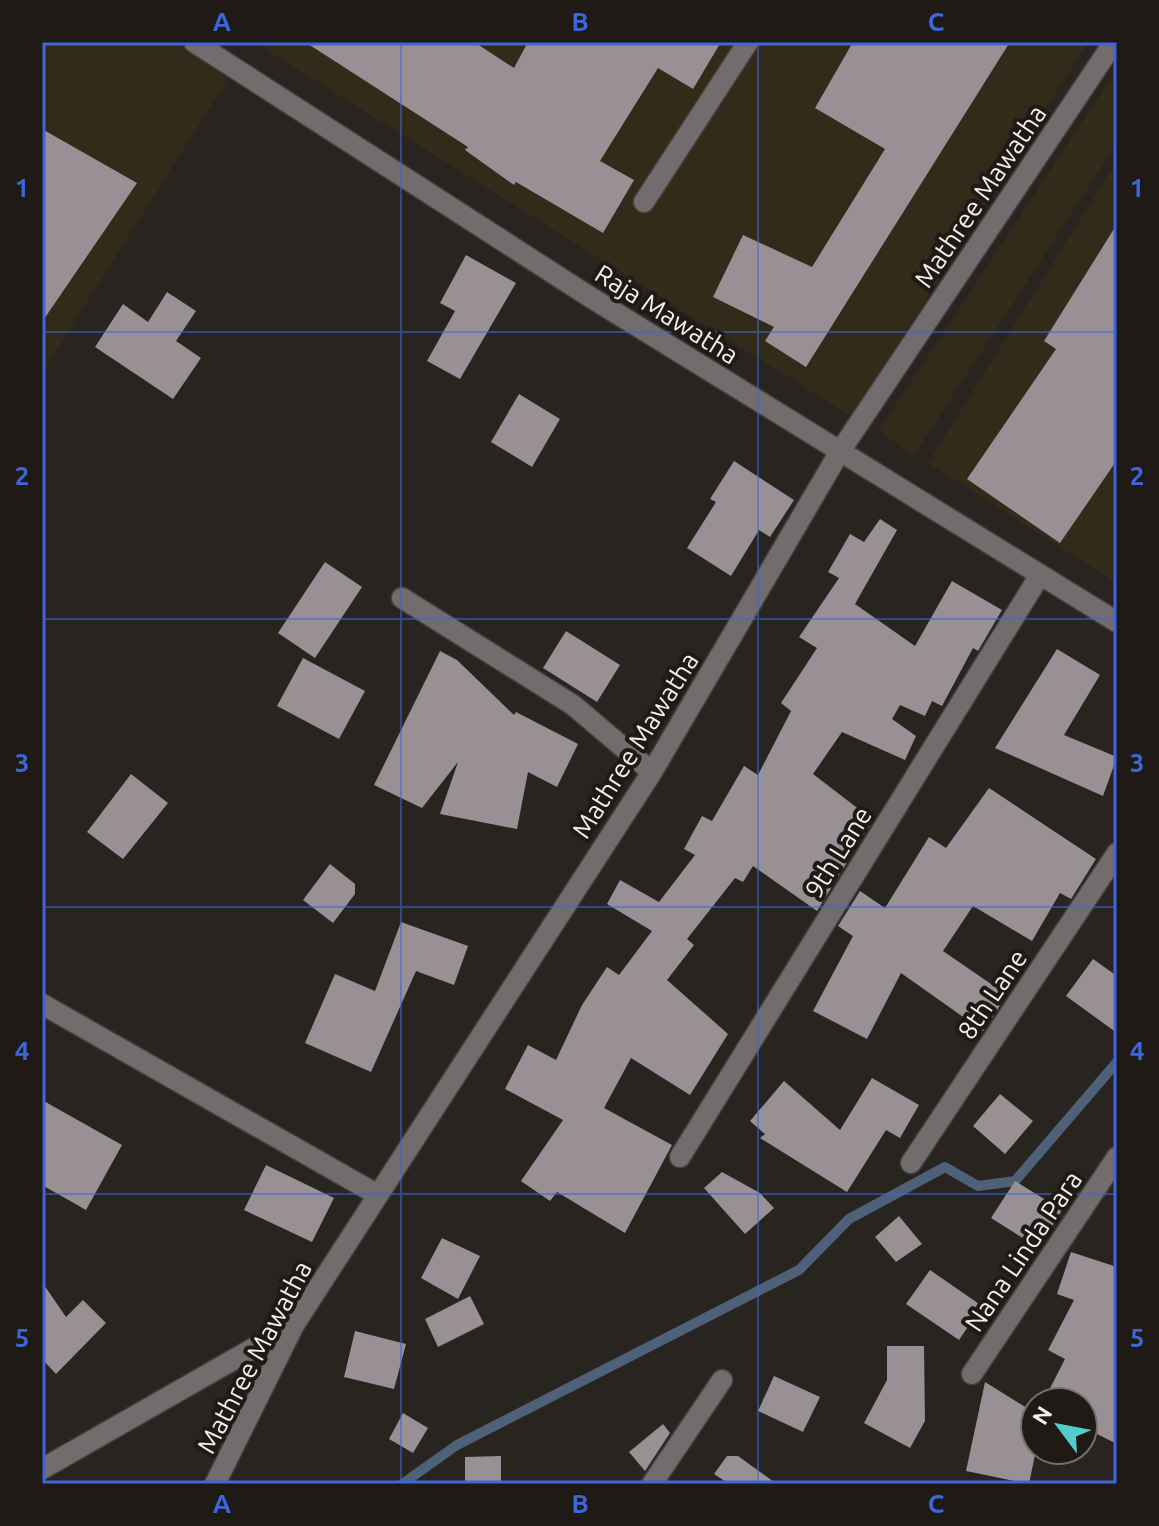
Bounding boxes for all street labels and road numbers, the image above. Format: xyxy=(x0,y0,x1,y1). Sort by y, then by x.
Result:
street label: Mathree Mawatha xyxy=(908,99,1052,293)
street label: Raja Mawatha xyxy=(590,259,744,369)
street label: Mathree Mawatha xyxy=(566,647,704,843)
street label: 9th Lane xyxy=(799,801,877,903)
street label: 8th Lane xyxy=(952,944,1032,1044)
street label: Nana Linda Para xyxy=(959,1165,1087,1337)
street label: Mathree Mawatha xyxy=(191,1256,317,1458)

